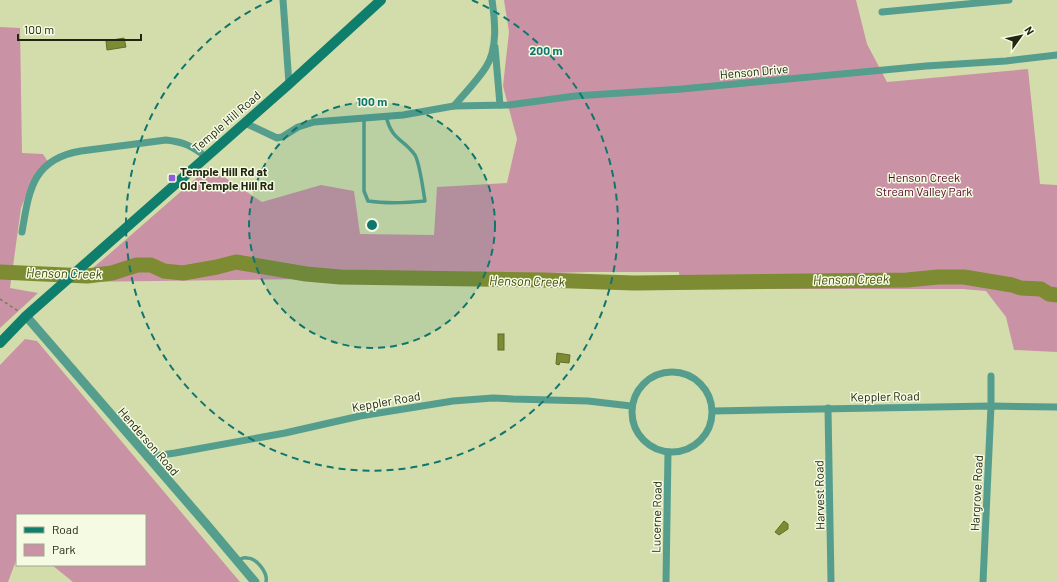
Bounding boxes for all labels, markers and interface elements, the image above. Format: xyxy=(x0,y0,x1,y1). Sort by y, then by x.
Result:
scale bar xyxy=(18,16,141,42)
north arrow xyxy=(1001,16,1041,56)
text: 100 m xyxy=(24,22,54,36)
text: N xyxy=(1022,24,1037,37)
text: 200 m xyxy=(530,43,562,57)
street label: Henson Drive xyxy=(719,61,789,81)
street label: Temple Hill Road xyxy=(189,88,263,154)
text: 100 m xyxy=(357,94,387,108)
place label: Temple Hill Rd at Old Temple Hill Rd xyxy=(180,164,274,192)
park label: Henson Creek Stream Valley Park xyxy=(876,170,972,198)
marker: Temple Hill Rd at Old Temple Hill Rd xyxy=(167,173,177,183)
centre of rings xyxy=(365,218,379,232)
water label: Henson Creek xyxy=(26,264,103,282)
water label: Henson Creek xyxy=(813,270,890,288)
water label: Henson Creek xyxy=(489,272,566,290)
street label: Keppler Road xyxy=(351,388,421,414)
street label: Keppler Road xyxy=(850,388,920,404)
street label: Henderson Road xyxy=(116,404,182,478)
street label: Hargrove Road xyxy=(967,455,985,531)
street label: Harvest Road xyxy=(811,460,827,530)
street label: Lucerne Road xyxy=(648,481,664,553)
legend xyxy=(16,514,146,566)
text: Road xyxy=(52,522,79,536)
text: Park xyxy=(52,542,76,556)

